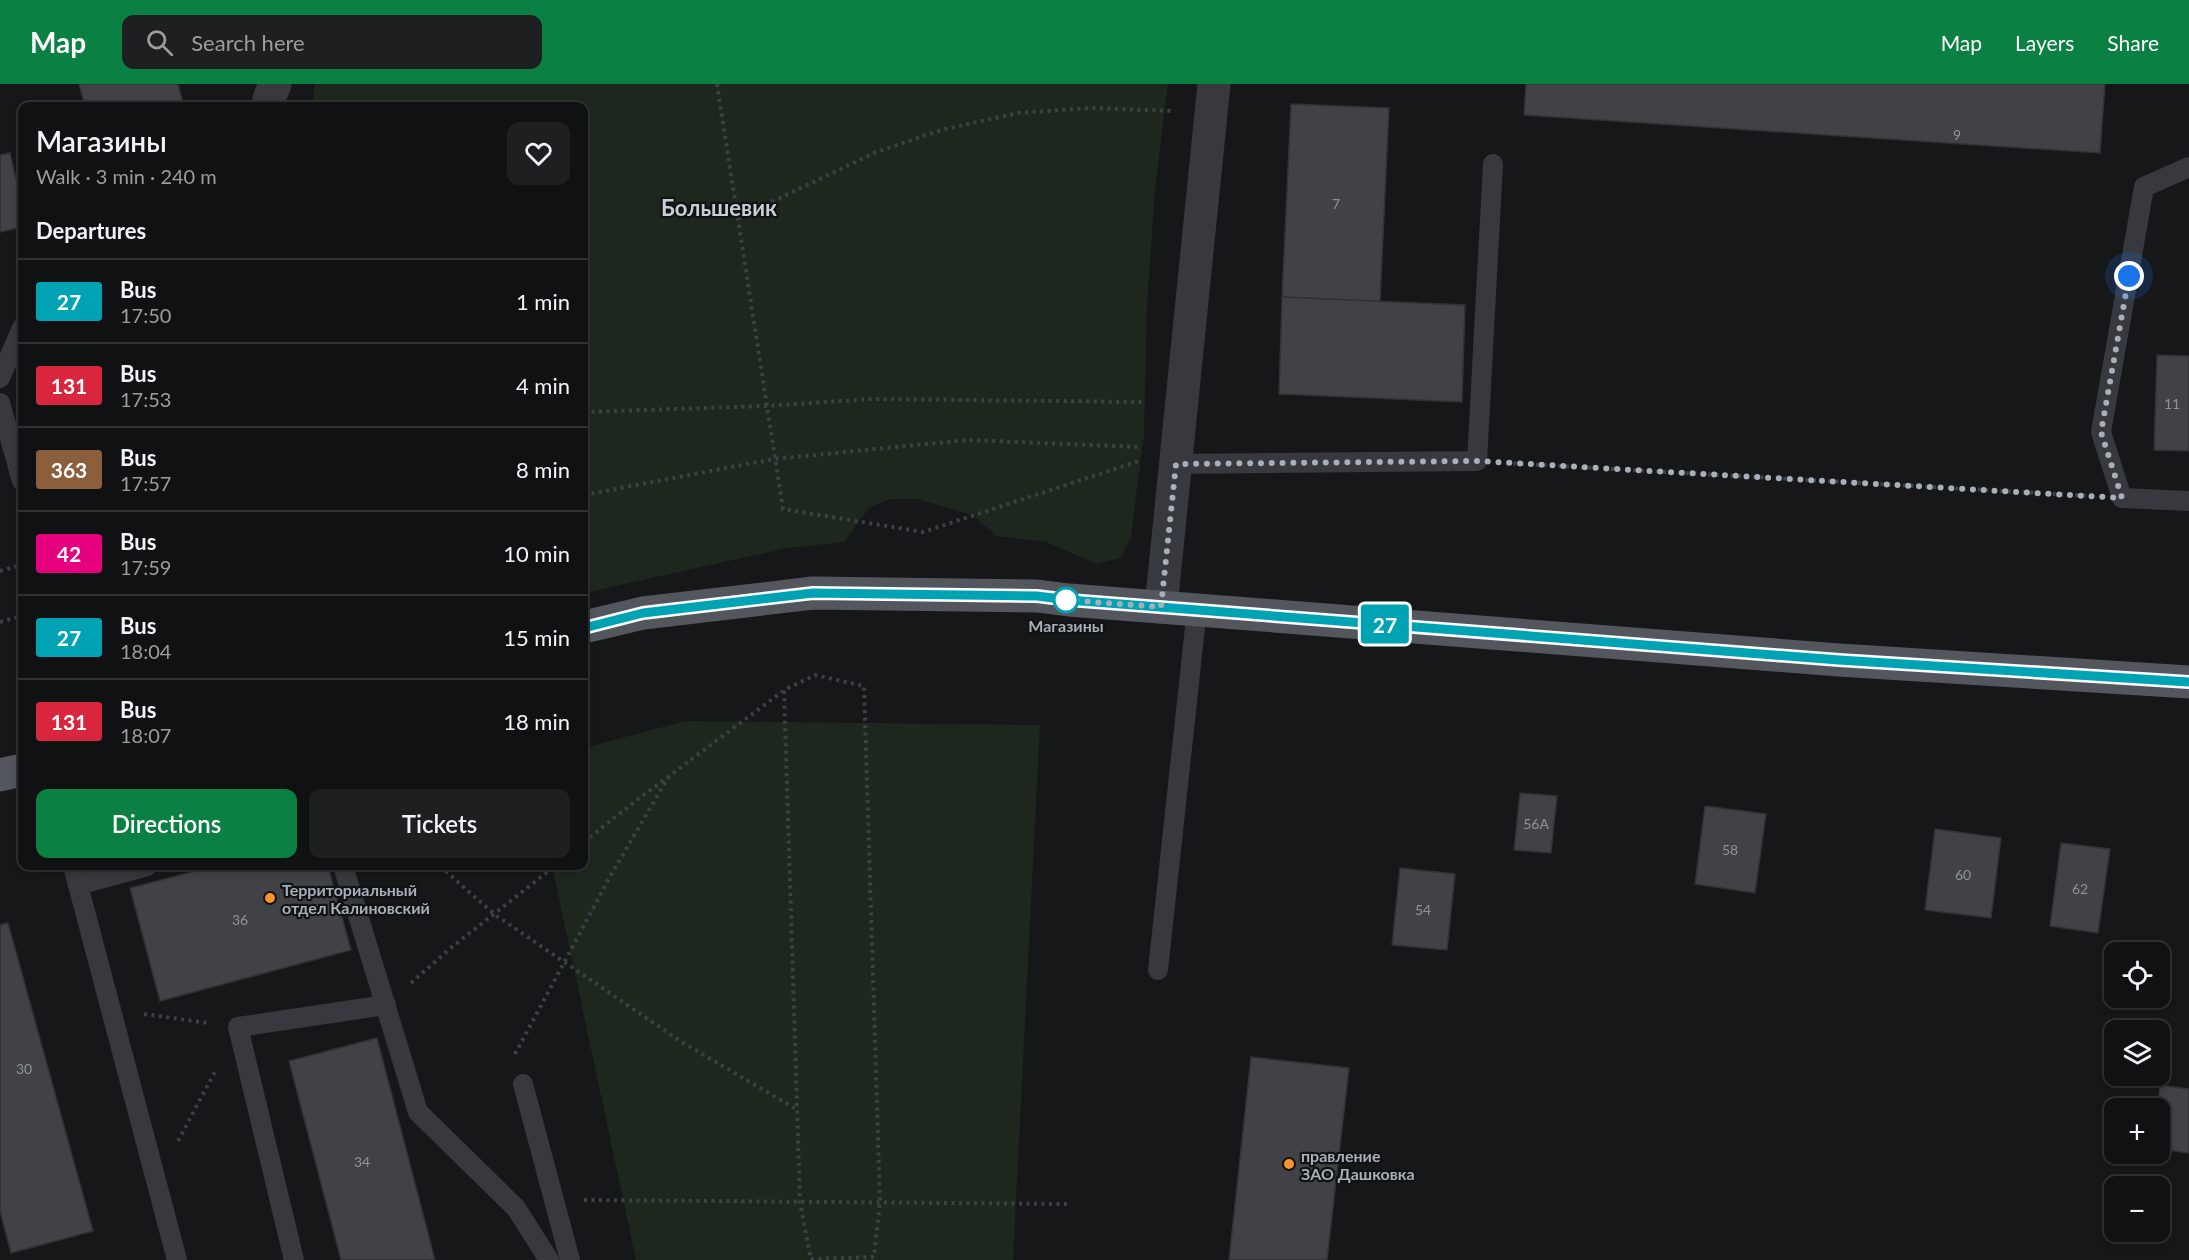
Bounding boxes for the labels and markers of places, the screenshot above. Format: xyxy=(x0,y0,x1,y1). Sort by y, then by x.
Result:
marker: Магазины xyxy=(1053,587,1079,613)
place label: Магазины xyxy=(1028,616,1104,635)
place label: Территориальный отдел Калиновский xyxy=(282,880,430,917)
marker: Территориальный отдел Калиновский xyxy=(263,891,277,905)
place label: правление ЗАО Дашковка xyxy=(1301,1146,1415,1183)
marker: правление ЗАО Дашковка xyxy=(1282,1157,1296,1171)

